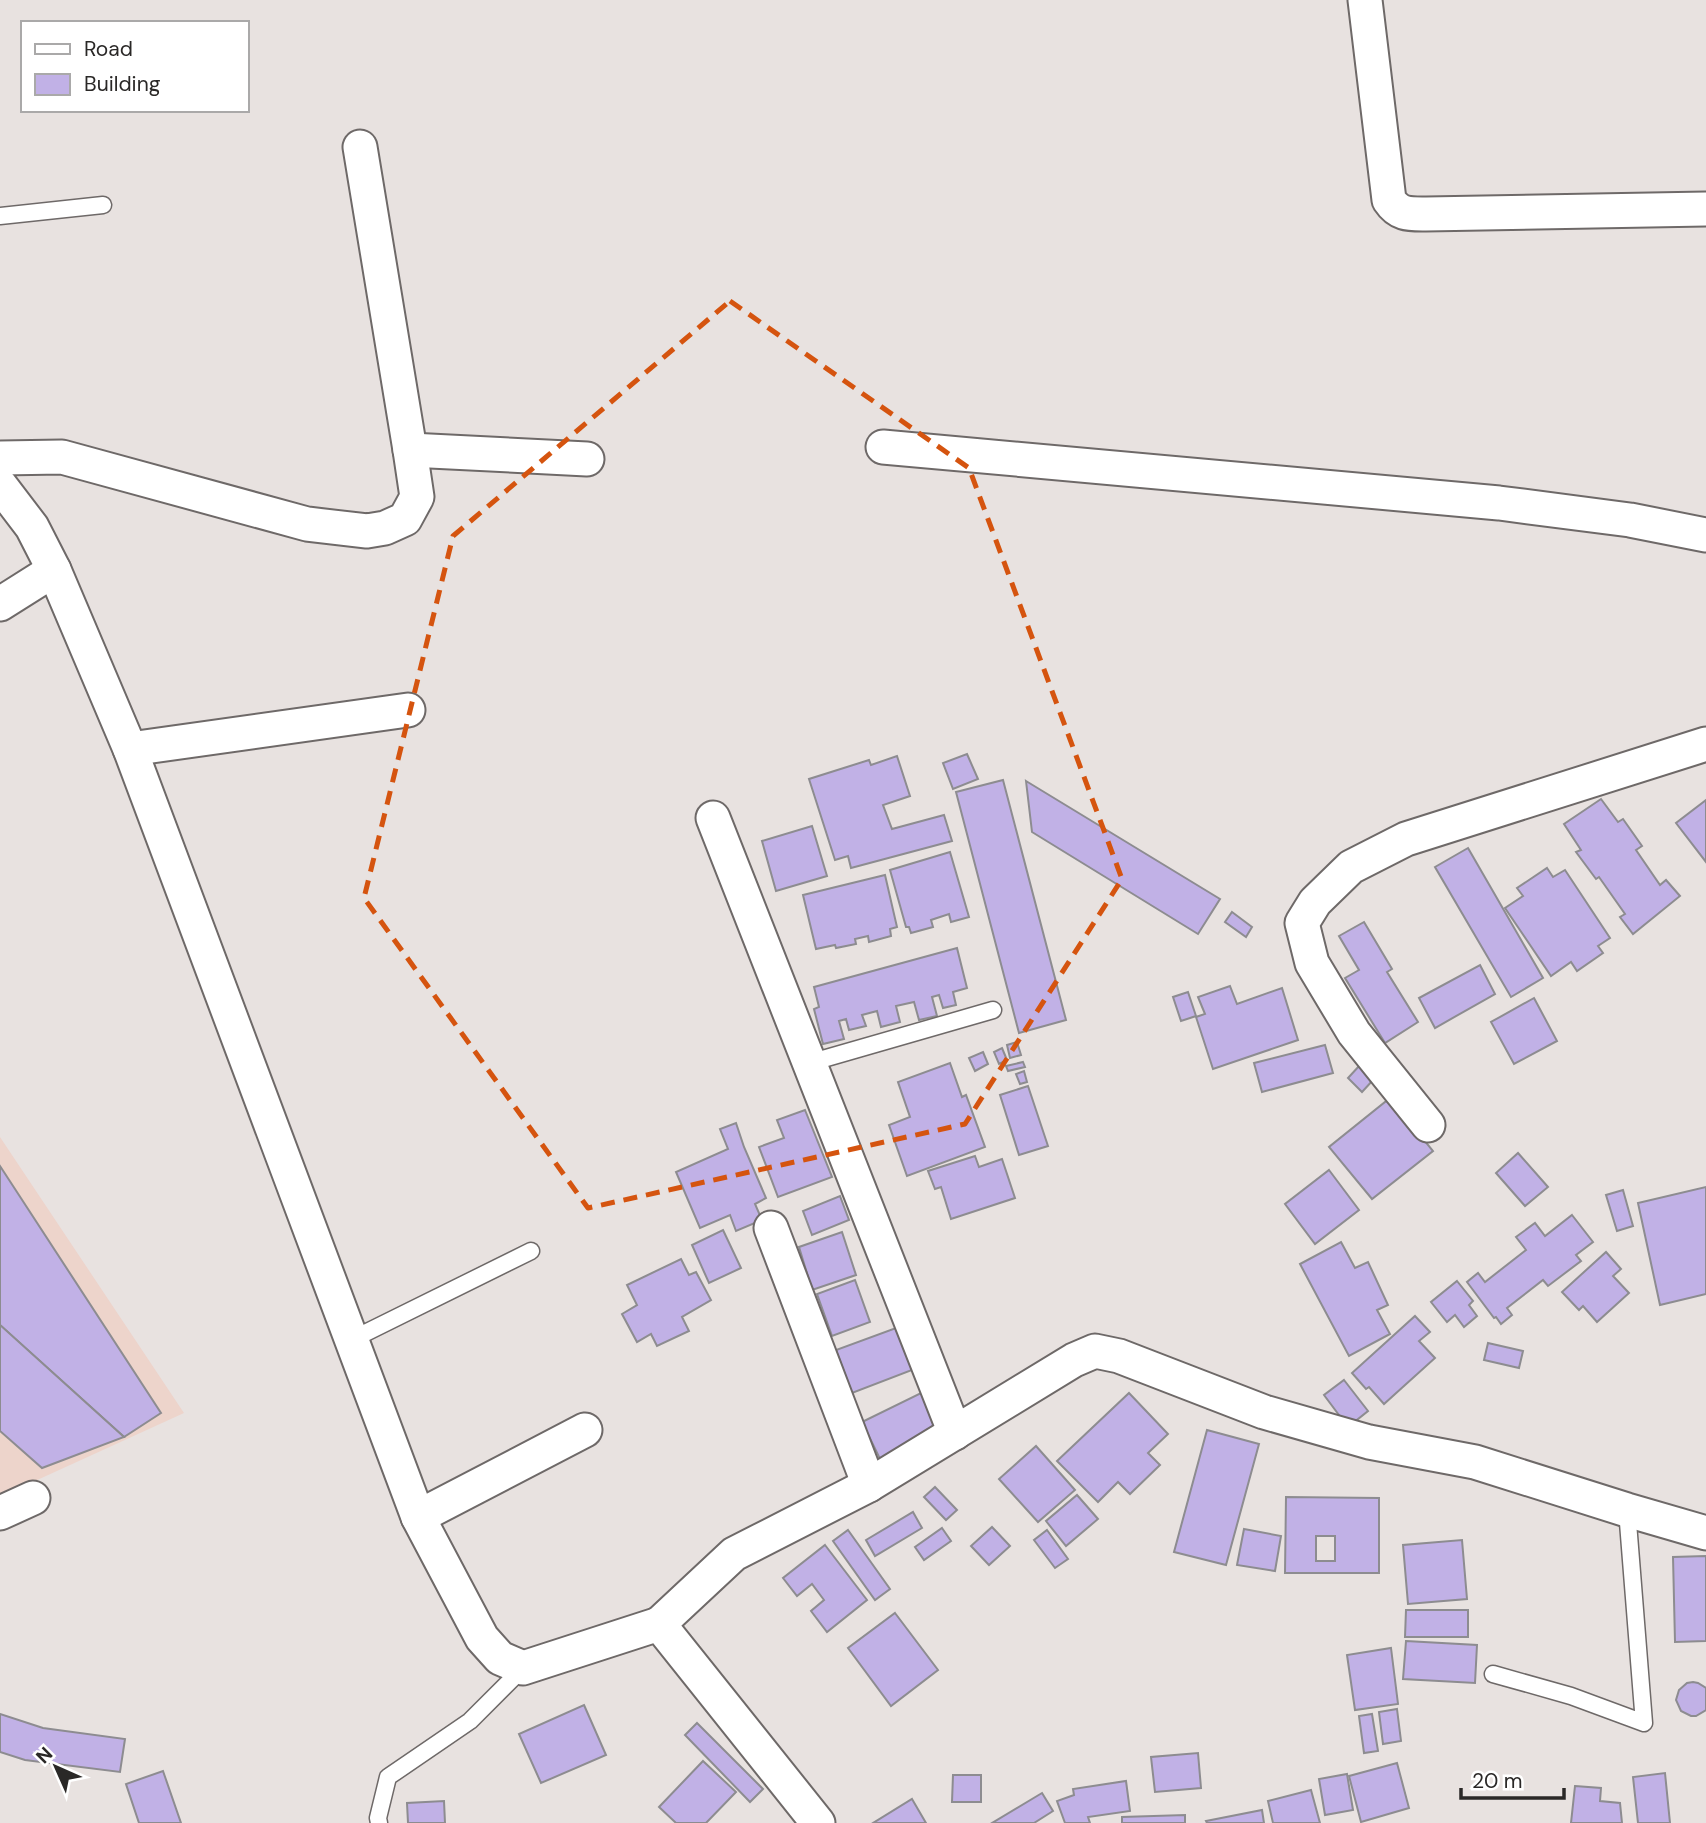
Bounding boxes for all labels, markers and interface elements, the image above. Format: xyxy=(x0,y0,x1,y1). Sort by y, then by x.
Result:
legend xyxy=(21,21,248,112)
text: Road xyxy=(84,35,133,63)
text: Building xyxy=(84,70,161,98)
north arrow xyxy=(21,1732,91,1802)
text: N xyxy=(31,1742,58,1769)
scale bar xyxy=(1461,1756,1564,1800)
text: 20 m xyxy=(1472,1767,1523,1795)

